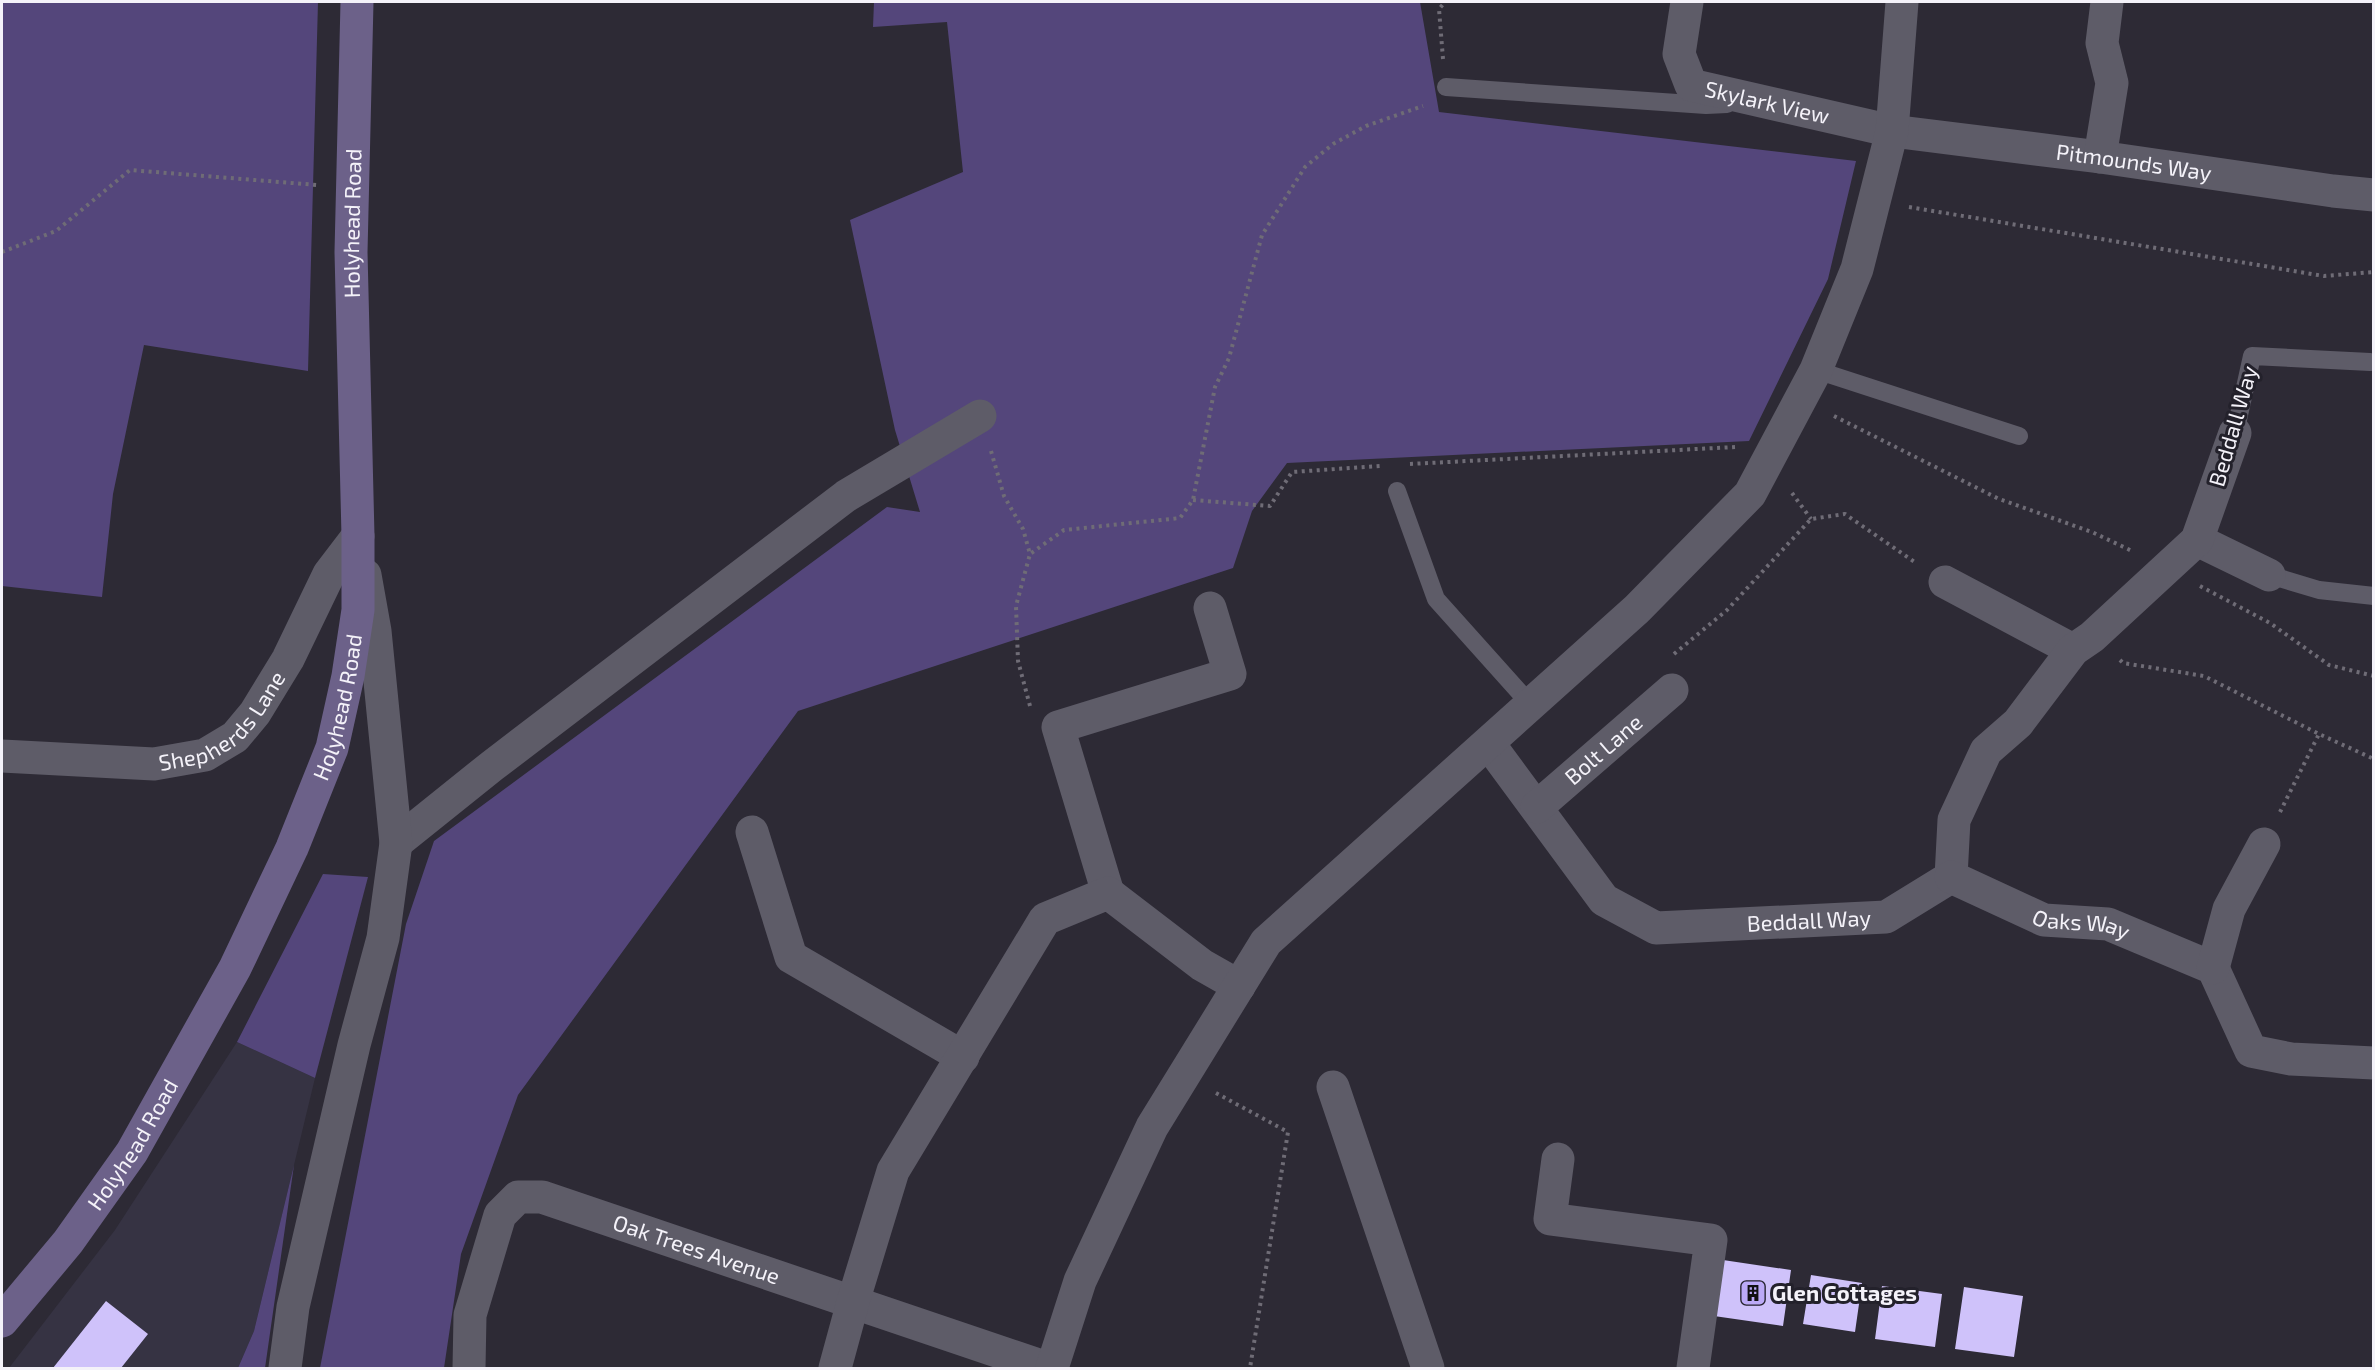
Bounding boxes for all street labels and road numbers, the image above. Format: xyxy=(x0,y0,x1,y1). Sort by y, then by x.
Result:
street label: Skylark View xyxy=(1703,75,1832,128)
street label: Pitmounds Way xyxy=(2055,138,2214,185)
street label: Holyhead Road xyxy=(337,148,365,299)
street label: Beddall Way xyxy=(2202,362,2262,489)
street label: Holyhead Road xyxy=(306,632,366,784)
street label: Shepherds Lane xyxy=(156,666,290,775)
street label: Bolt Lane xyxy=(1559,708,1647,789)
street label: Oaks Way xyxy=(2029,902,2134,944)
street label: Beddall Way xyxy=(1746,904,1872,936)
street label: Holyhead Road xyxy=(81,1074,182,1215)
street label: Oak Trees Avenue xyxy=(610,1208,784,1289)

